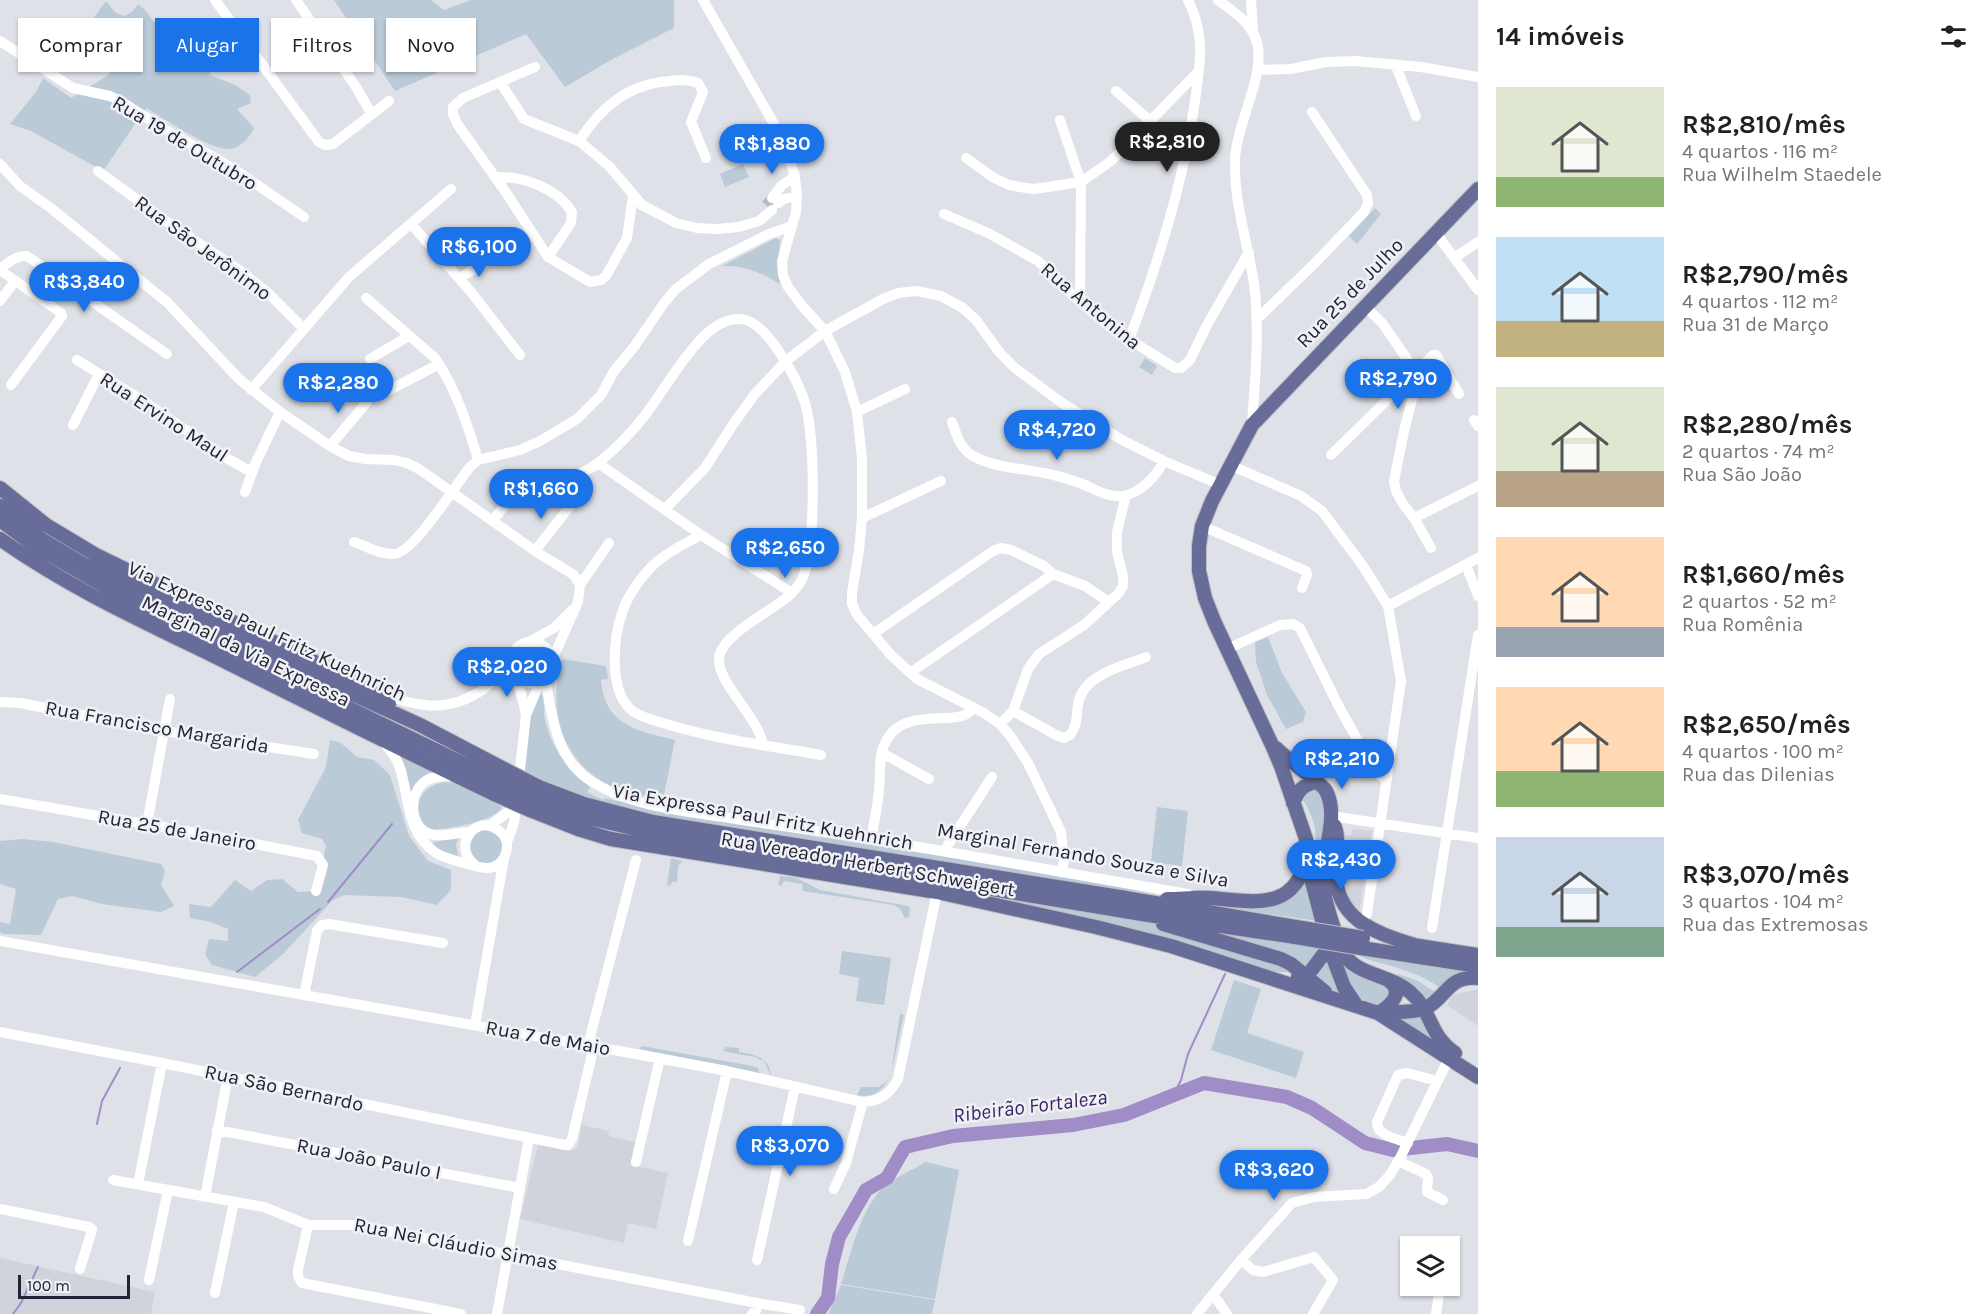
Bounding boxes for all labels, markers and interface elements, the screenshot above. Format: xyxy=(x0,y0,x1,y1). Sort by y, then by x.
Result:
chip: Comprar xyxy=(18,18,143,72)
chip: Alugar xyxy=(155,18,259,72)
chip: Filtros xyxy=(271,18,374,72)
chip: Novo xyxy=(386,18,476,72)
icon: filters xyxy=(1937,20,1970,53)
text: 14 imóveis xyxy=(1496,21,1625,52)
street label: Rua 19 de Outubro xyxy=(109,91,261,195)
text: R$2,810/mês xyxy=(1682,109,1846,140)
icon: home xyxy=(1544,111,1616,183)
pin: R$2,810 xyxy=(1112,122,1222,173)
pin: R$1,880 xyxy=(717,124,827,175)
text: R$2,810 xyxy=(1129,130,1205,153)
text: R$1,880 xyxy=(733,132,811,155)
text: 4 quartos · 116 m² xyxy=(1682,140,1838,163)
text: Rua Wilhelm Staedele xyxy=(1682,163,1882,186)
street label: Rua São Jerônimo xyxy=(130,191,276,305)
pin: R$6,100 xyxy=(424,227,534,278)
street label: Rua 25 de Julho xyxy=(1292,233,1408,353)
text: R$6,100 xyxy=(441,235,517,258)
street label: Rua Antonina xyxy=(1036,258,1146,354)
text: R$2,790/mês xyxy=(1682,259,1849,290)
icon: home xyxy=(1544,261,1616,333)
pin: R$3,840 xyxy=(29,262,139,313)
text: R$3,840 xyxy=(43,270,125,293)
text: 4 quartos · 112 m² xyxy=(1682,290,1838,313)
text: Rua 31 de Março xyxy=(1682,313,1829,336)
pin: R$2,790 xyxy=(1343,359,1453,410)
pin: R$2,280 xyxy=(283,363,393,414)
street label: Rua Ervino Maul xyxy=(96,367,232,467)
text: R$2,790 xyxy=(1359,367,1437,390)
text: R$2,280 xyxy=(297,371,379,394)
text: R$2,280/mês xyxy=(1682,409,1852,440)
pin: R$4,720 xyxy=(1002,410,1112,461)
icon: home xyxy=(1544,411,1616,483)
text: R$4,720 xyxy=(1018,418,1096,441)
text: 2 quartos · 74 m² xyxy=(1682,440,1834,463)
text: Rua São João xyxy=(1682,463,1802,486)
pin: R$1,660 xyxy=(486,469,596,520)
text: R$1,660 xyxy=(503,477,579,500)
pin: R$2,650 xyxy=(730,528,840,579)
text: R$2,650 xyxy=(745,536,825,559)
street label: Via Expressa Paul Fritz Kuehnrich xyxy=(124,556,410,706)
text: R$1,660/mês xyxy=(1682,559,1845,590)
icon: home xyxy=(1544,561,1616,633)
text: 2 quartos · 52 m² xyxy=(1682,590,1837,613)
street label: Marginal da Via Expressa xyxy=(138,591,354,711)
text: Rua Romênia xyxy=(1682,613,1803,636)
pin: R$2,020 xyxy=(452,647,562,698)
text: R$2,020 xyxy=(466,655,548,678)
street label: Rua Francisco Margarida xyxy=(43,696,271,758)
text: R$2,650/mês xyxy=(1682,709,1851,740)
icon: home xyxy=(1544,711,1616,783)
pin: R$2,210 xyxy=(1287,739,1397,790)
text: 4 quartos · 100 m² xyxy=(1682,740,1844,763)
text: R$2,210 xyxy=(1304,747,1380,770)
text: Rua das Dilenias xyxy=(1682,763,1835,786)
street label: Via Expressa Paul Fritz Kuehnrich xyxy=(611,779,915,855)
street label: Rua 25 de Janeiro xyxy=(96,805,258,855)
street label: Marginal Fernando Souza e Silva xyxy=(935,818,1231,892)
street label: Rua Vereador Herbert Schweigert xyxy=(719,827,1017,901)
pin: R$2,430 xyxy=(1286,840,1396,891)
text: R$2,430 xyxy=(1301,848,1381,871)
text: R$3,070/mês xyxy=(1682,859,1850,890)
icon: home xyxy=(1544,861,1616,933)
text: 3 quartos · 104 m² xyxy=(1682,890,1844,913)
text: Rua das Extremosas xyxy=(1682,913,1868,936)
street label: Rua 7 de Maio xyxy=(484,1016,612,1060)
street label: Rua São Bernardo xyxy=(202,1060,366,1116)
water label: Ribeirão Fortaleza xyxy=(951,1085,1109,1127)
pin: R$3,070 xyxy=(735,1126,845,1177)
street label: Rua João Paulo I xyxy=(295,1134,443,1184)
text: R$3,070 xyxy=(750,1134,830,1157)
pin: R$3,620 xyxy=(1219,1150,1329,1201)
text: R$3,620 xyxy=(1233,1158,1315,1181)
street label: Rua Nei Cláudio Simas xyxy=(352,1213,560,1275)
map controls xyxy=(1400,1236,1460,1296)
button: layers xyxy=(1400,1236,1460,1296)
scale bar xyxy=(18,1272,130,1300)
text: 100 m xyxy=(27,1276,70,1295)

